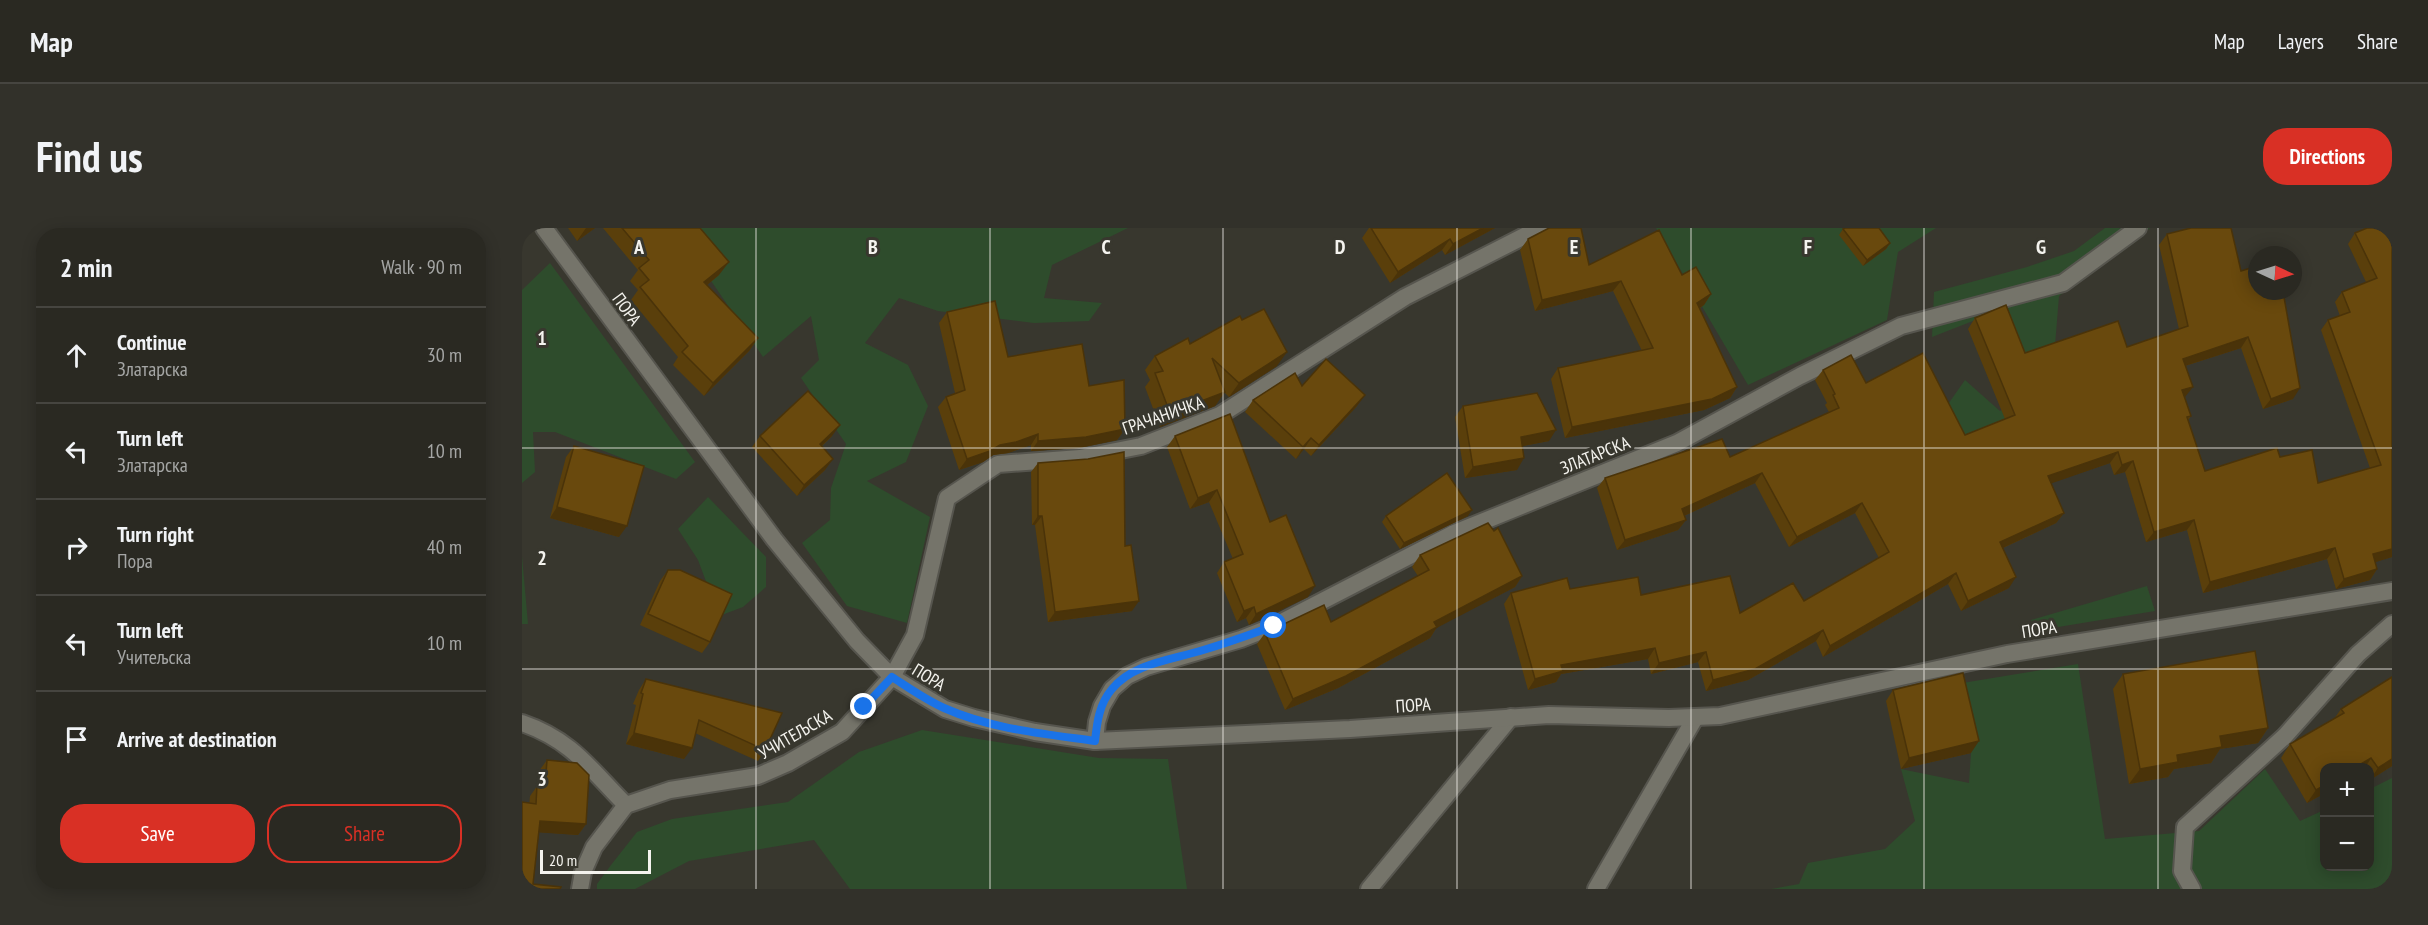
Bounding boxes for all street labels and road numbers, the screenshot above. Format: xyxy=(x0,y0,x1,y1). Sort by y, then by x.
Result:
street label: ПОРА xyxy=(607,288,647,330)
street label: ГРАЧАНИЧКА xyxy=(1119,390,1207,440)
street label: ЗЛАТАРСКА xyxy=(1557,430,1634,479)
street label: ПОРА xyxy=(2020,615,2059,643)
street label: ПОРА xyxy=(908,658,950,696)
street label: ПОРА xyxy=(1395,692,1432,718)
street label: УЧИТЕЉСКА xyxy=(754,703,836,764)

